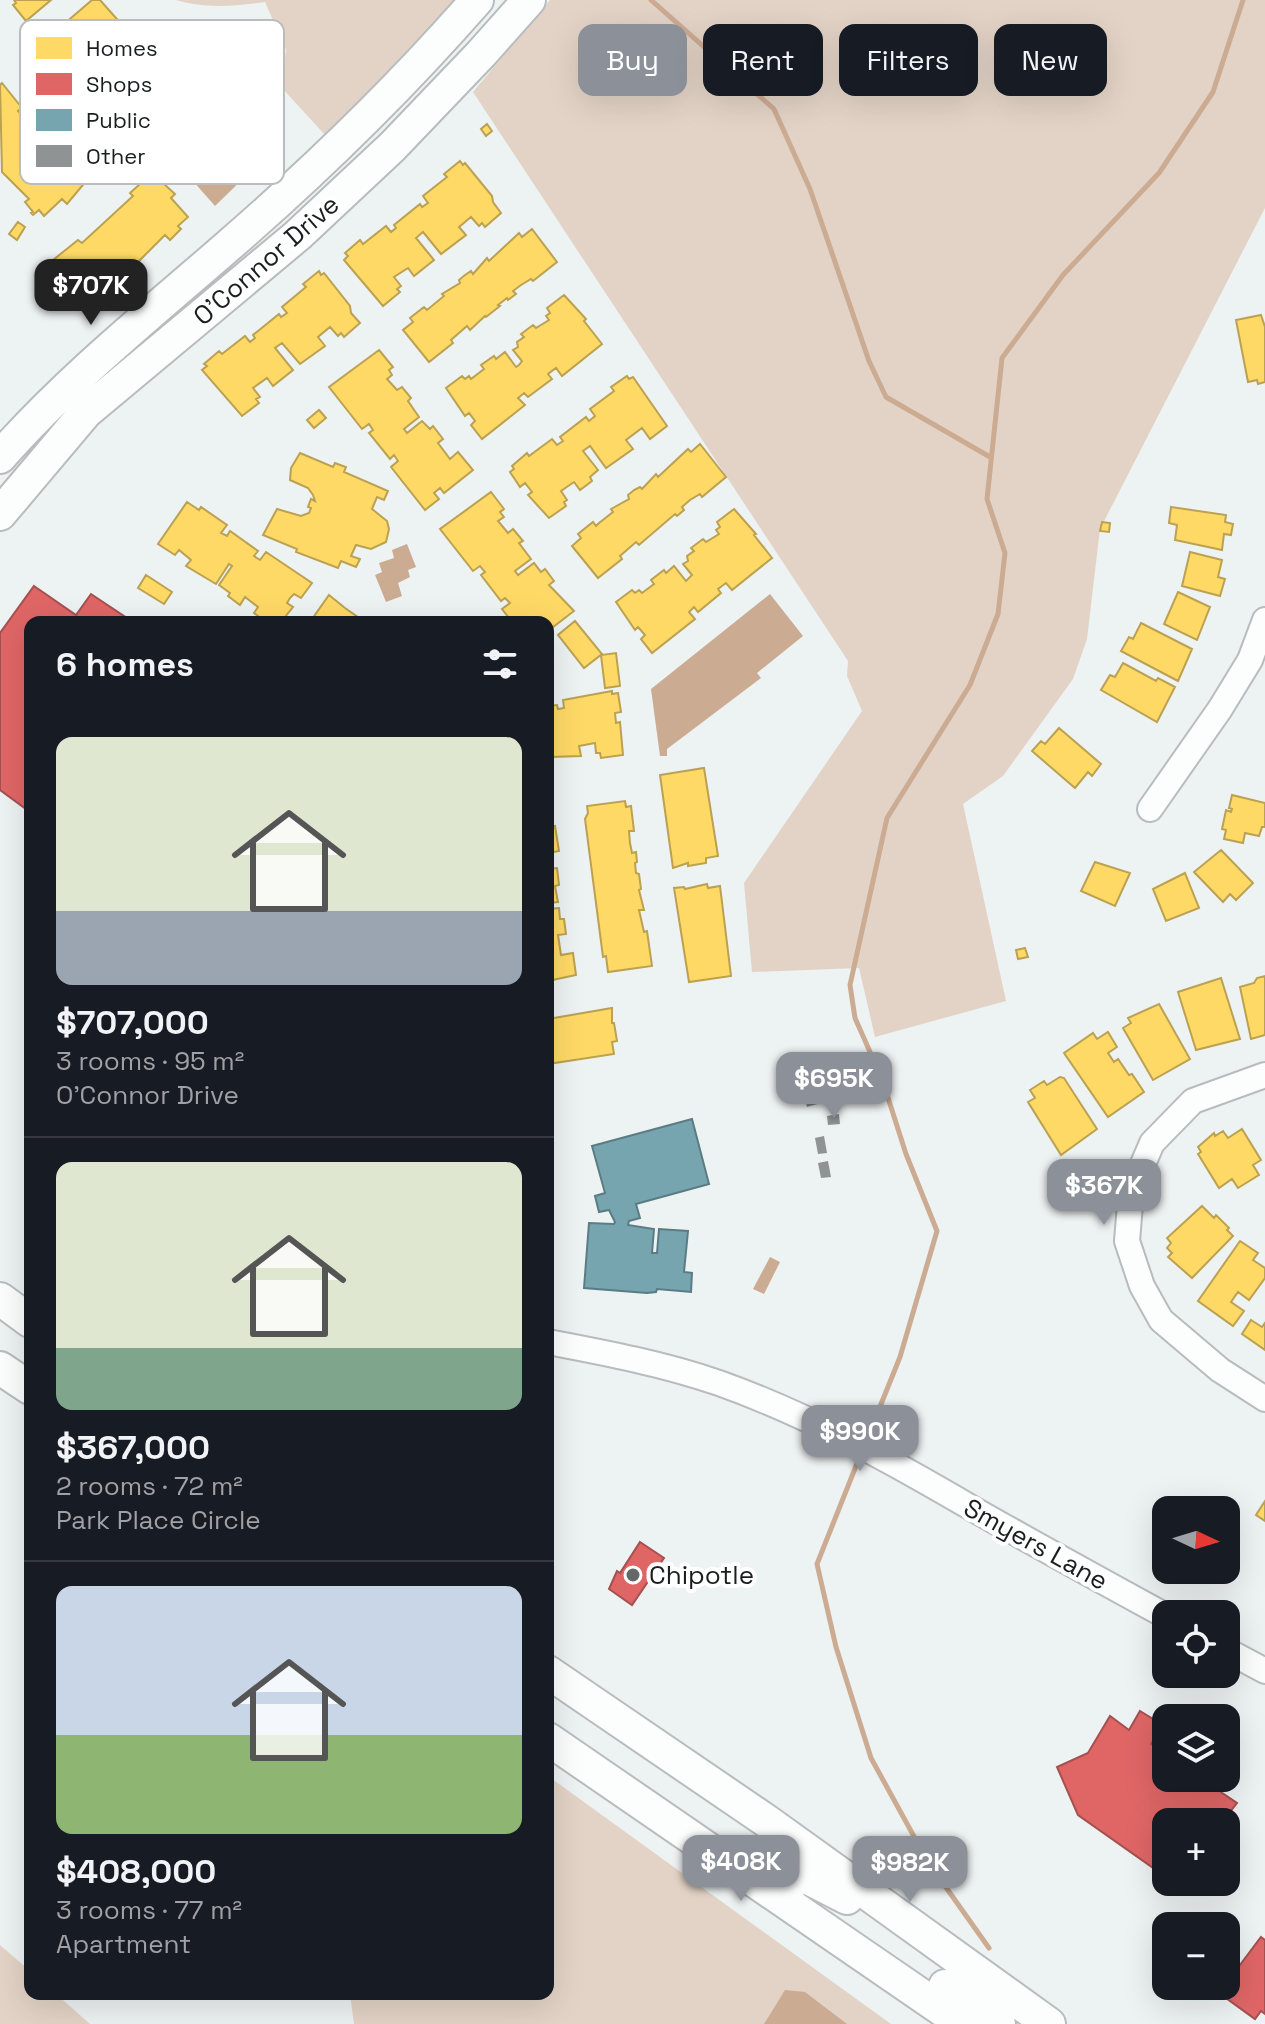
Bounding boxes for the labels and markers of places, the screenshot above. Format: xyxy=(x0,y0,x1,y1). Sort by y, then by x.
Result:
pin: $707K xyxy=(35,259,147,327)
pin: $695K xyxy=(778,1052,890,1120)
pin: $367K xyxy=(1048,1159,1160,1227)
pin: $990K xyxy=(804,1405,916,1473)
place label: Chipotle xyxy=(649,1558,754,1592)
marker: Chipotle xyxy=(624,1566,642,1584)
pin: $408K xyxy=(685,1835,797,1903)
pin: $982K xyxy=(854,1836,966,1904)

